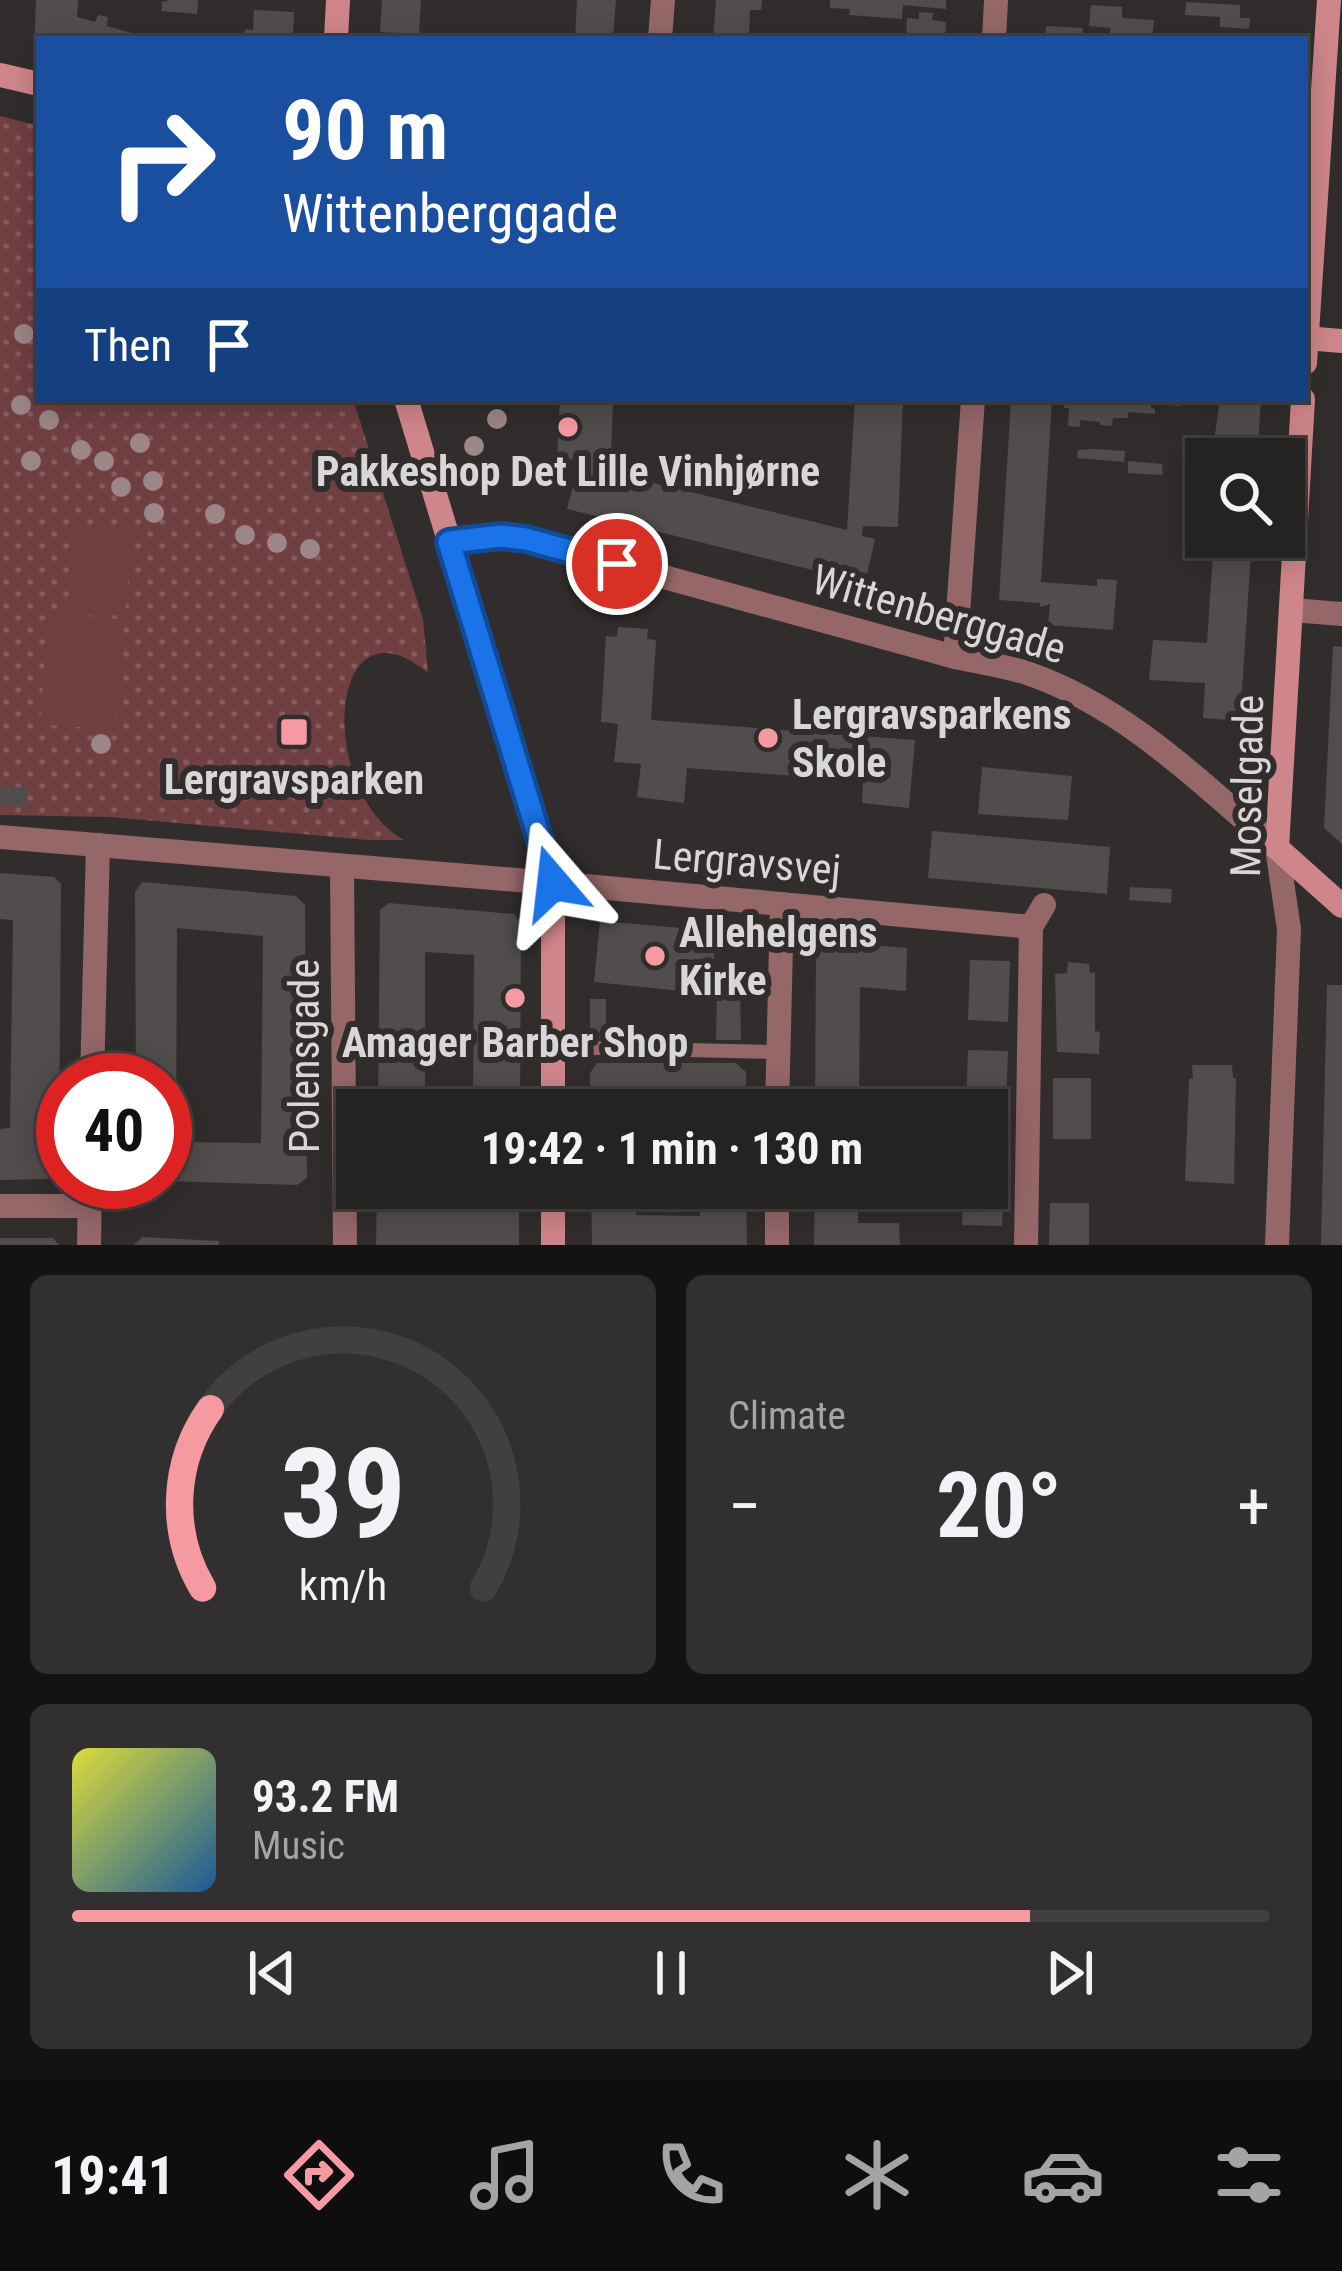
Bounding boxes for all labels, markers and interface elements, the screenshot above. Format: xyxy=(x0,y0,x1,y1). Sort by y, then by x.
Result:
text: 90 m xyxy=(282,81,449,180)
icon: right xyxy=(84,84,240,240)
text: Wittenberggade xyxy=(282,182,618,245)
icon: arrive xyxy=(196,312,262,378)
text: Then xyxy=(84,319,172,372)
marker: Pakkeshop Det Lille Vinhjørne xyxy=(555,414,581,440)
map controls xyxy=(1185,438,1305,558)
button: search xyxy=(1185,438,1305,558)
place label: Pakkeshop Det Lille Vinhjørne xyxy=(316,447,820,496)
pin xyxy=(566,513,668,615)
icon: arrive xyxy=(584,531,650,597)
street label: Wittenberggade xyxy=(807,554,1071,674)
place label: Lergravsparkens Skole xyxy=(792,690,1072,787)
street label: Moselgade xyxy=(1221,694,1273,878)
marker: Lergravsparken xyxy=(278,716,310,748)
marker: Lergravsparkens Skole xyxy=(755,725,781,751)
place label: Lergravsparken xyxy=(164,755,424,804)
position arrow xyxy=(490,820,616,946)
street label: Lergravsvej xyxy=(651,829,843,895)
place label: Allehelgens Kirke xyxy=(679,908,878,1005)
marker: Allehelgens Kirke xyxy=(642,943,668,969)
street label: Polensgade xyxy=(280,959,329,1153)
marker: Amager Barber Shop xyxy=(502,985,528,1011)
place label: Amager Barber Shop xyxy=(342,1018,688,1067)
speed limit sign: 40 xyxy=(36,1053,192,1209)
text: 19:42 · 1 min · 130 m xyxy=(481,1122,863,1175)
text: Climate xyxy=(728,1393,846,1439)
text: 39 xyxy=(280,1421,406,1567)
text: 20° xyxy=(936,1454,1062,1559)
text: − xyxy=(728,1468,761,1545)
text: + xyxy=(1237,1468,1270,1545)
text: km/h xyxy=(299,1559,387,1609)
text: 93.2 FM xyxy=(252,1770,399,1823)
text: Music xyxy=(252,1823,345,1869)
icon: previous xyxy=(239,1940,305,2006)
icon: pause xyxy=(638,1940,704,2006)
icon: next xyxy=(1037,1940,1103,2006)
icon: directions xyxy=(277,2133,361,2217)
icon: music xyxy=(463,2133,547,2217)
icon: phone xyxy=(649,2133,733,2217)
icon: climate xyxy=(835,2133,919,2217)
icon: car xyxy=(1021,2133,1105,2217)
icon: filters xyxy=(1207,2133,1291,2217)
text: 19:41 xyxy=(51,2144,175,2207)

